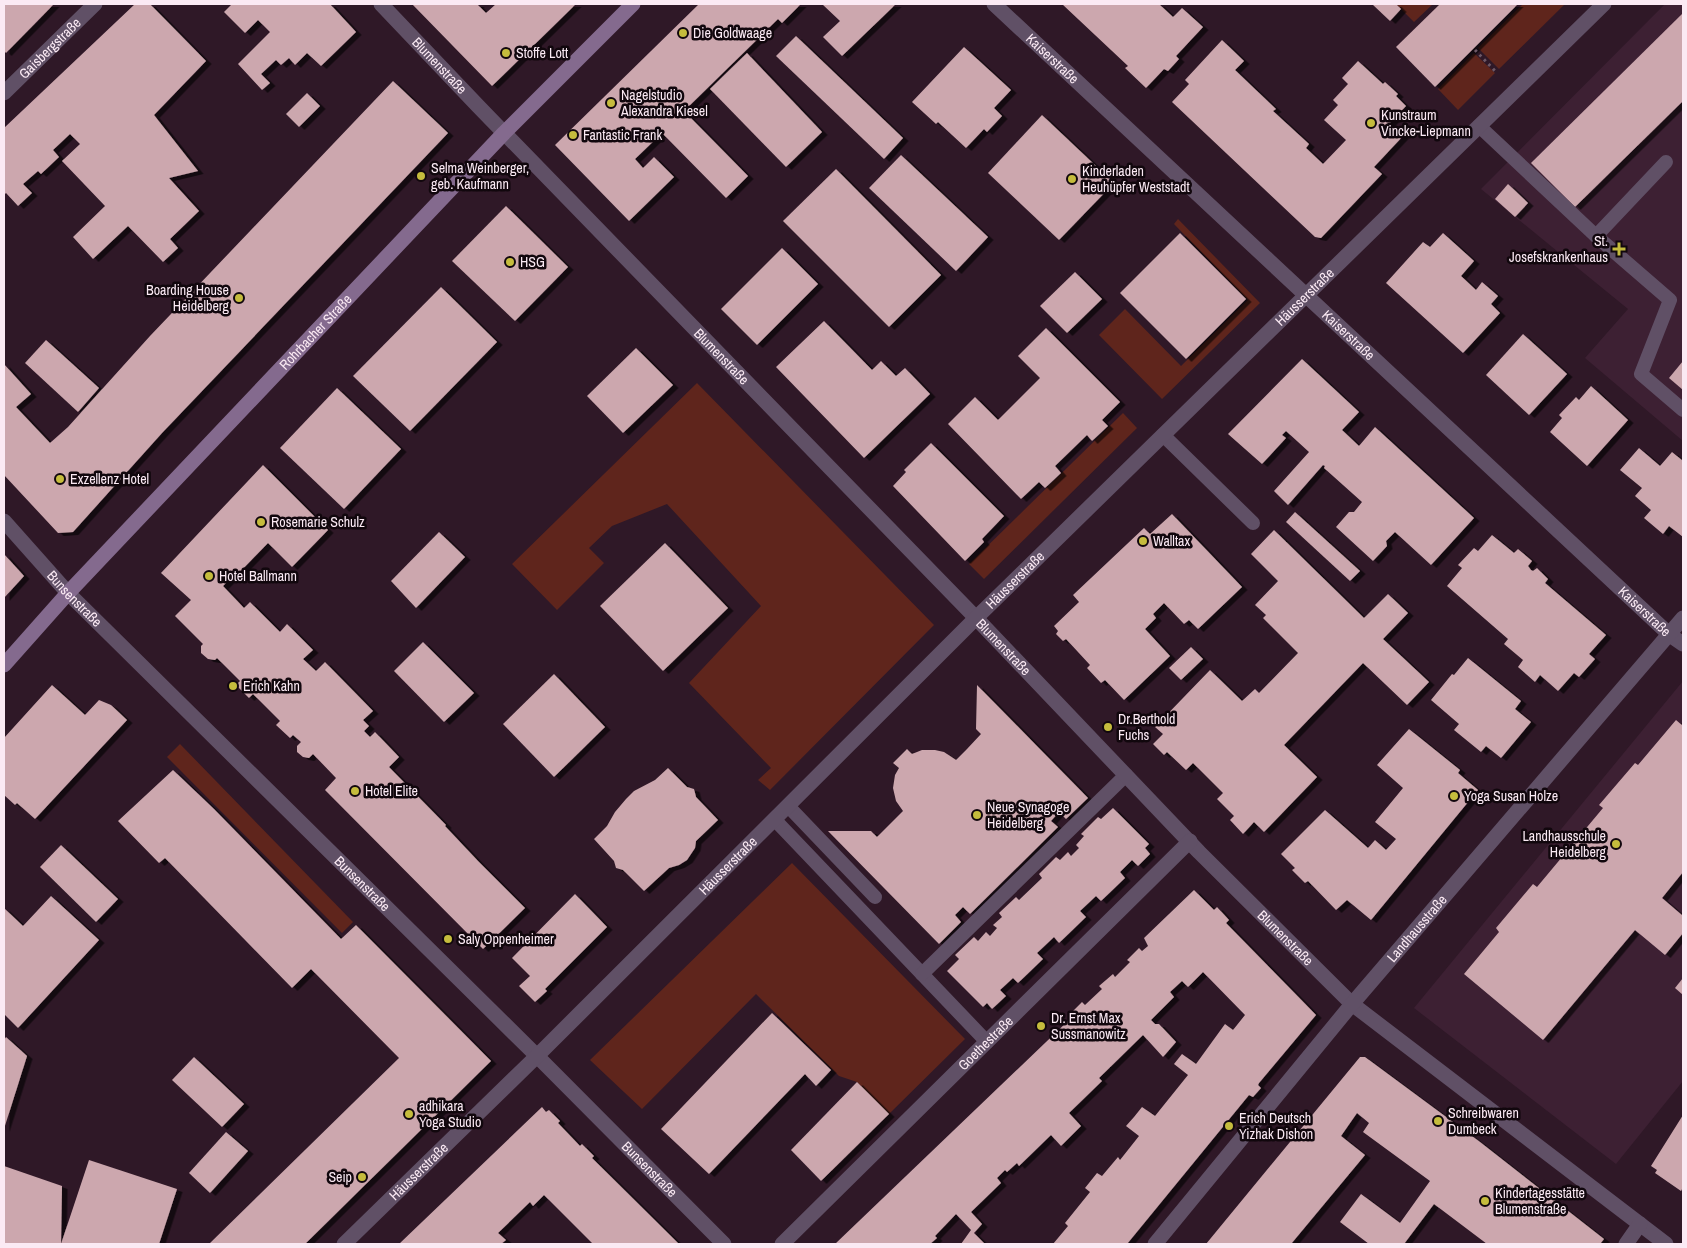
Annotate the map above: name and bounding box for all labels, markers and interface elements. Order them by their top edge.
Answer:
street label: Gaisbergstraße [15,14,85,83]
place label: Die Goldwaage [693,24,772,42]
marker: Die Goldwaage [677,27,689,39]
street label: Kaiserstraße [1022,30,1083,88]
street label: Blumenstraße [408,33,471,98]
place label: Stoffe Lott [516,44,568,62]
marker: Stoffe Lott [500,47,512,59]
place label: Nagelstudio Alexandra Kiesel [620,86,708,120]
marker: Nagelstudio Alexandra Kiesel [605,97,617,109]
place label: Kunstraum Vincke-Liepmann [1381,106,1471,140]
marker: Kunstraum Vincke-Liepmann [1365,117,1377,129]
place label: Fantastic Frank [583,126,662,144]
marker: Fantastic Frank [567,129,579,141]
place label: Selma Weinberger, geb. Kaufmann [431,159,529,193]
place label: Kinderladen Heuhüpfer Weststadt [1082,162,1190,196]
marker: Selma Weinberger, geb. Kaufmann [415,170,427,182]
marker: Kinderladen Heuhüpfer Weststadt [1066,173,1078,185]
place label: St. Josefskrankenhaus [1509,232,1608,266]
marker: St. Josefskrankenhaus [1612,242,1626,256]
place label: HSG [520,253,545,271]
marker: HSG [504,256,516,268]
street label: Häusserstraße [1271,264,1338,330]
place label: Boarding House Heidelberg [146,281,230,315]
street label: Rohrbacher Straße [275,290,356,374]
marker: Boarding House Heidelberg [233,292,245,304]
street label: Kaiserstraße [1318,306,1379,364]
street label: Blumenstraße [690,324,753,388]
place label: Exzellenz Hotel [70,470,149,488]
marker: Exzellenz Hotel [54,473,66,485]
place label: Rosemarie Schulz [271,513,365,531]
marker: Rosemarie Schulz [255,516,267,528]
place label: Walltax [1153,532,1190,550]
marker: Walltax [1137,535,1149,547]
street label: Häusserstraße [982,547,1048,613]
street label: Bunsenstraße [43,567,106,631]
place label: Hotel Ballmann [219,567,297,585]
marker: Hotel Ballmann [203,570,215,582]
street label: Kaiserstraße [1614,582,1675,640]
street label: Blumenstraße [972,615,1035,679]
place label: Erich Kahn [243,677,300,695]
marker: Erich Kahn [227,680,239,692]
place label: Dr.Berthold Fuchs [1118,710,1175,744]
marker: Dr.Berthold Fuchs [1102,721,1114,733]
place label: Hotel Elite [365,782,418,800]
marker: Hotel Elite [349,785,361,797]
place label: Yoga Susan Holze [1464,787,1558,805]
marker: Yoga Susan Holze [1448,790,1460,802]
place label: Neue Synagoge Heidelberg [987,798,1069,832]
marker: Neue Synagoge Heidelberg [971,809,983,821]
place label: Landhausschule Heidelberg [1522,827,1607,861]
street label: Häusserstraße [695,833,761,899]
marker: Landhausschule Heidelberg [1610,838,1622,850]
street label: Bunsenstraße [331,852,394,915]
street label: Landhausstraße [1383,891,1451,966]
street label: Blumenstraße [1254,906,1317,969]
place label: Saly Oppenheimer [458,930,554,948]
marker: Saly Oppenheimer [442,933,454,945]
place label: Dr. Ernst Max Sussmanowitz [1051,1009,1126,1043]
street label: Goethestraße [954,1012,1017,1074]
marker: Dr. Ernst Max Sussmanowitz [1035,1020,1047,1032]
place label: adhikara Yoga Studio [419,1097,481,1131]
place label: Schreibwaren Dumbeck [1448,1104,1519,1138]
marker: adhikara Yoga Studio [403,1108,415,1120]
place label: Erich Deutsch Yizhak Dishon [1239,1109,1313,1143]
marker: Schreibwaren Dumbeck [1432,1115,1444,1127]
marker: Erich Deutsch Yizhak Dishon [1223,1120,1235,1132]
street label: Bunsenstraße [618,1137,681,1201]
street label: Häusserstraße [385,1139,452,1204]
place label: Seip [328,1168,352,1186]
marker: Seip [356,1171,368,1183]
place label: Kindertagesstätte Blumenstraße [1495,1184,1585,1218]
marker: Kindertagesstätte Blumenstraße [1479,1195,1491,1207]

